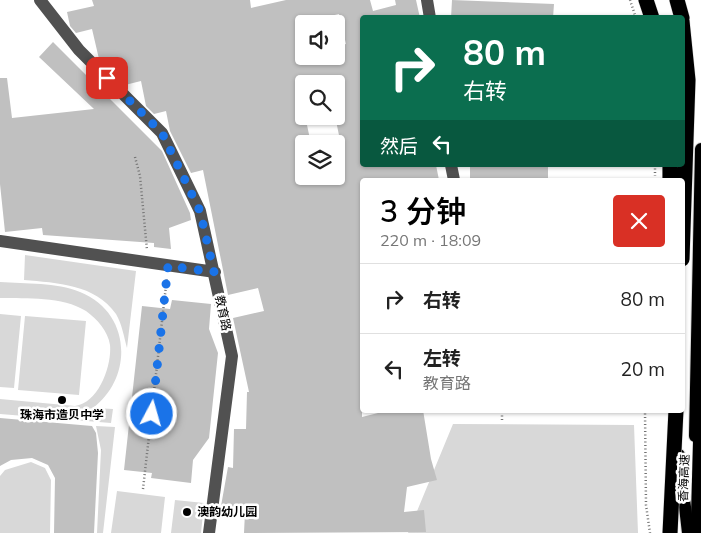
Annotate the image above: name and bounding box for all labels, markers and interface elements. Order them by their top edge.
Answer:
map controls [295,15,345,185]
button: sound [295,15,345,65]
text: 80 m [463,30,546,74]
icon: right [380,35,445,100]
pin [86,57,128,99]
icon: arrive [93,64,121,92]
button: search [295,75,345,125]
text: 右转 [463,77,507,105]
icon: left [428,130,456,158]
text: 然后 [380,134,418,158]
button: layers [295,135,345,185]
text: 3 分钟 [380,192,466,230]
button: close [613,195,665,247]
text: 220 m · 18:09 [380,230,481,250]
icon: right [380,285,408,313]
text: 80 m [621,287,665,311]
text: 右转 [423,288,461,312]
street label: 教育路 [212,294,235,332]
text: 左转 [423,346,461,370]
icon: left [380,355,408,383]
text: 20 m [621,357,665,381]
text: 教育路 [423,373,471,393]
position arrow [125,387,177,439]
marker: 珠海市造贝中学 [56,394,68,406]
place label: 珠海市造贝中学 [20,407,104,422]
street label: 香海高速 [675,454,692,502]
place label: 澳韵幼儿园 [197,504,257,519]
marker: 澳韵幼儿园 [181,506,193,518]

